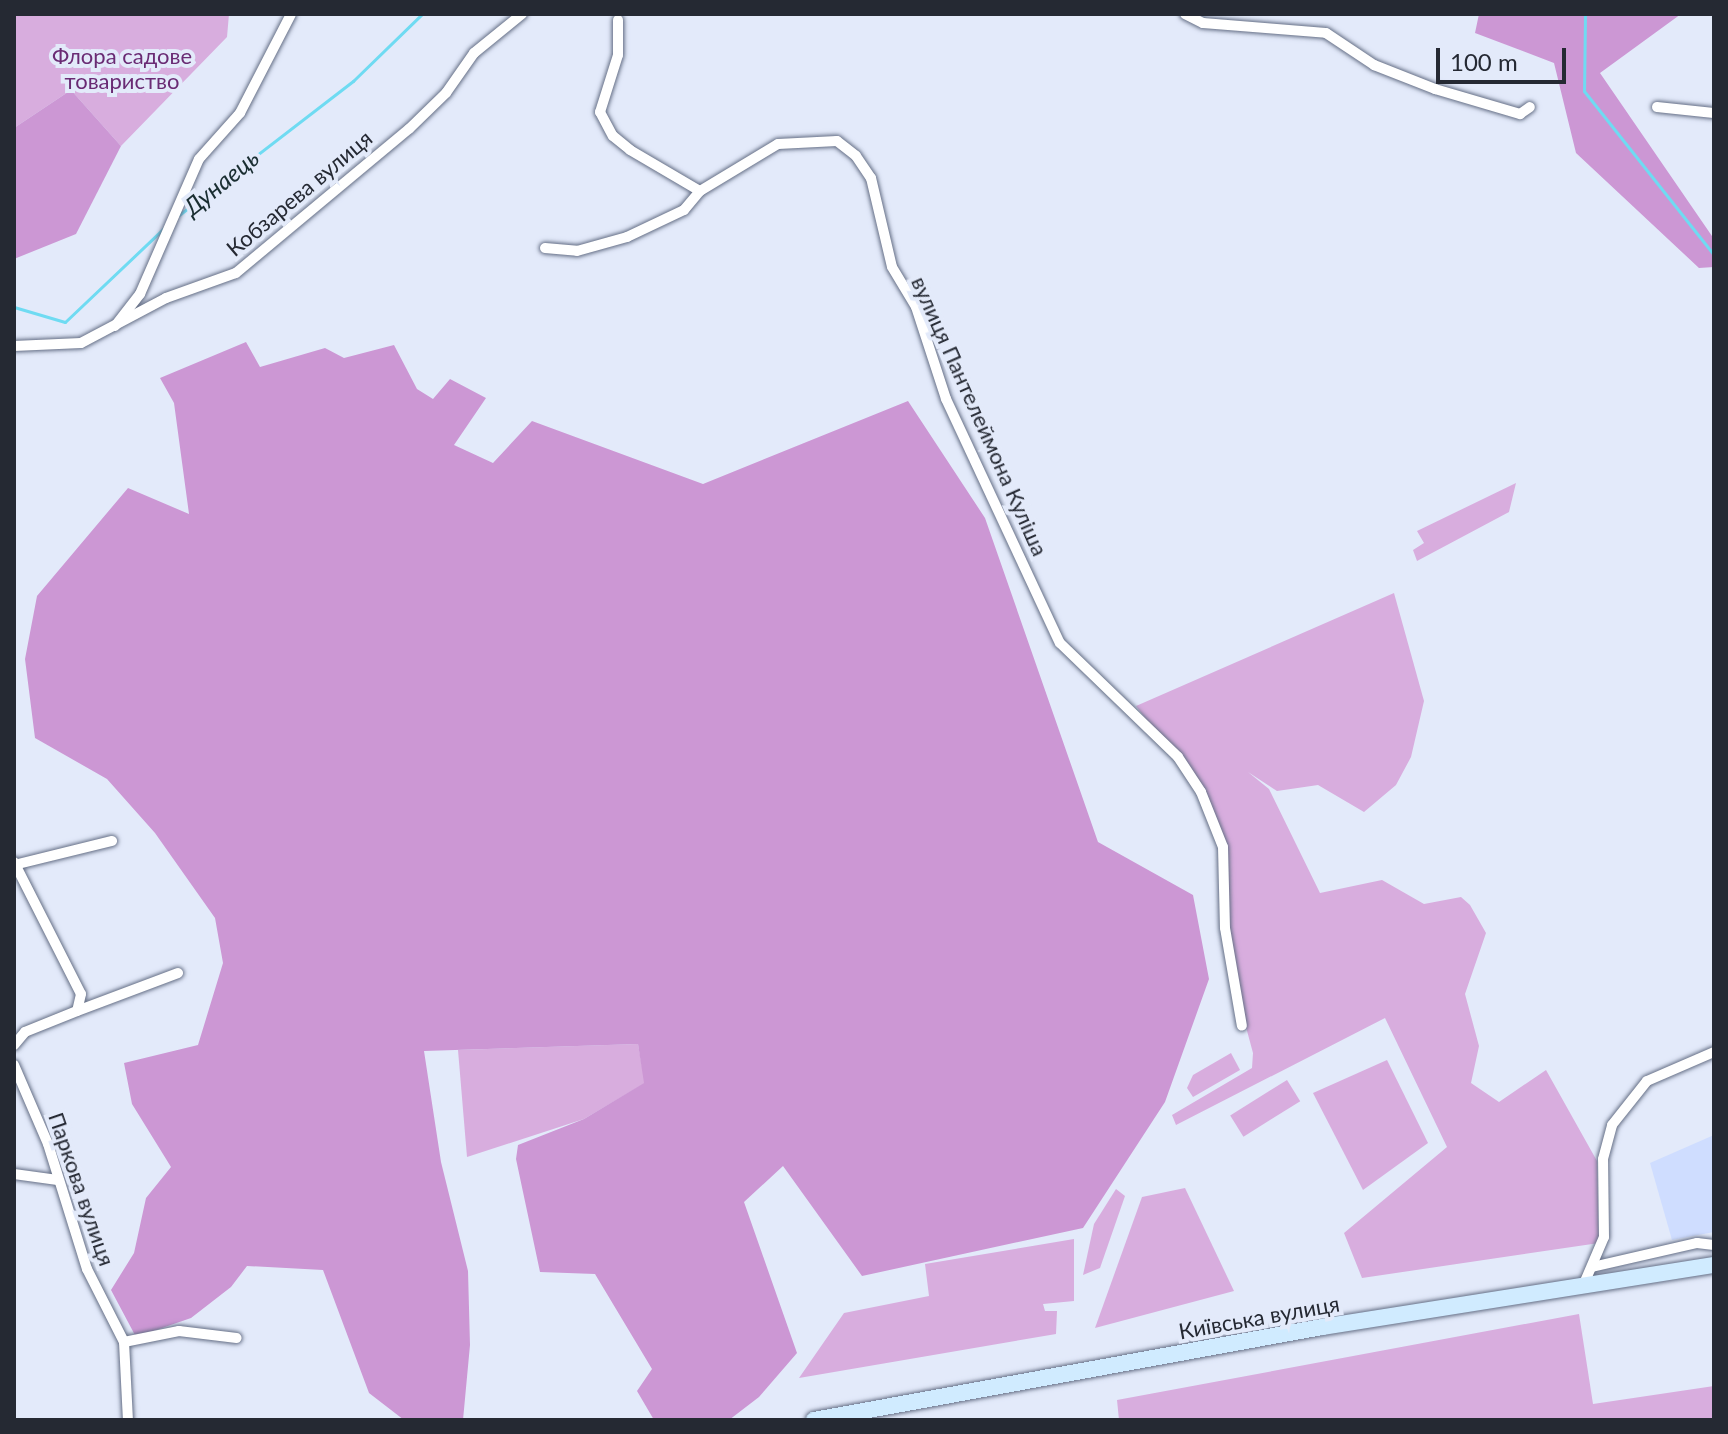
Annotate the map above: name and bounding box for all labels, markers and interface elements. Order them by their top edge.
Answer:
scale bar [1440,32,1570,82]
park label: Флора садове товариство [52,42,192,94]
text: 100 m [1450,47,1518,76]
street label: Кобзарева вулиця [221,124,377,262]
water label: Дунаець [177,143,265,221]
street label: вулиця Пантелеймона Куліша [906,272,1054,560]
street label: Паркова вулиця [43,1109,121,1269]
street label: Київська вулиця [1176,1290,1342,1344]

